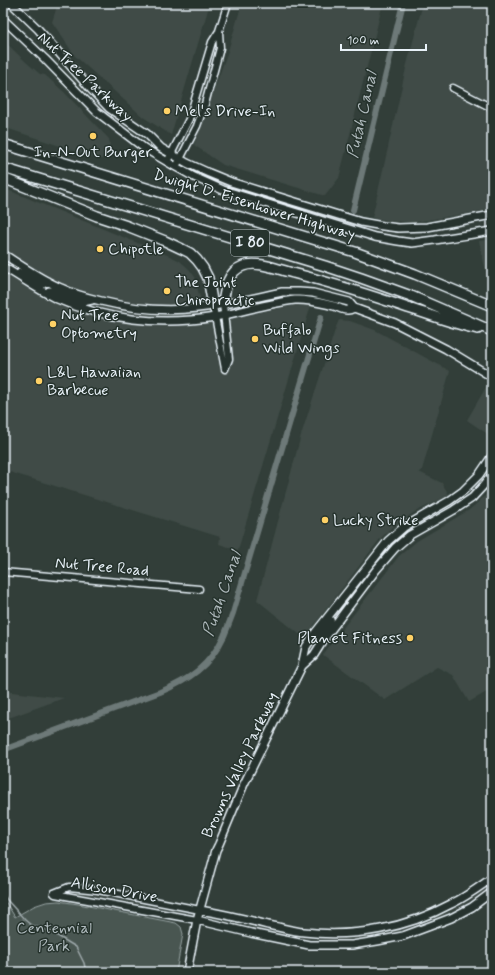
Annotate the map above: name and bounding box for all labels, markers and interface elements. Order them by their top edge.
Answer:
scale bar [341,26,426,52]
street label: Nut Tree Parkway [33,27,137,127]
text: 100 m [347,33,379,49]
water label: Putah Canal [341,67,383,160]
place label: Mel's Drive-In [175,101,275,122]
marker: Mel's Drive-In [162,106,172,116]
marker: In-N-Out Burger [88,131,98,141]
place label: In-N-Out Burger [34,142,153,163]
street label: Dwight D. Eisenhower Highway [150,164,358,247]
road number: I 80 [231,230,269,256]
place label: Chipotle [108,239,164,260]
marker: Chipotle [95,244,105,254]
place label: The Joint Chiropractic [175,272,255,311]
marker: The Joint Chiropractic [162,286,172,296]
place label: Nut Tree Optometry [61,305,137,344]
marker: Nut Tree Optometry [48,319,58,329]
place label: Buffalo Wild Wings [263,320,340,360]
marker: Buffalo Wild Wings [250,334,260,344]
place label: L&L Hawaiian Barbecue [47,362,141,401]
marker: L&L Hawaiian Barbecue [34,376,44,386]
place label: Lucky Strike [333,510,419,531]
marker: Lucky Strike [320,515,330,525]
water label: Putah Canal [197,546,248,639]
street label: Nut Tree Road [54,552,150,582]
place label: Planet Fitness [297,628,402,649]
marker: Planet Fitness [405,633,415,643]
street label: Browns Valley Parkway [197,689,283,841]
street label: Allison Drive [69,872,159,908]
park label: Centennial Park [16,918,92,957]

